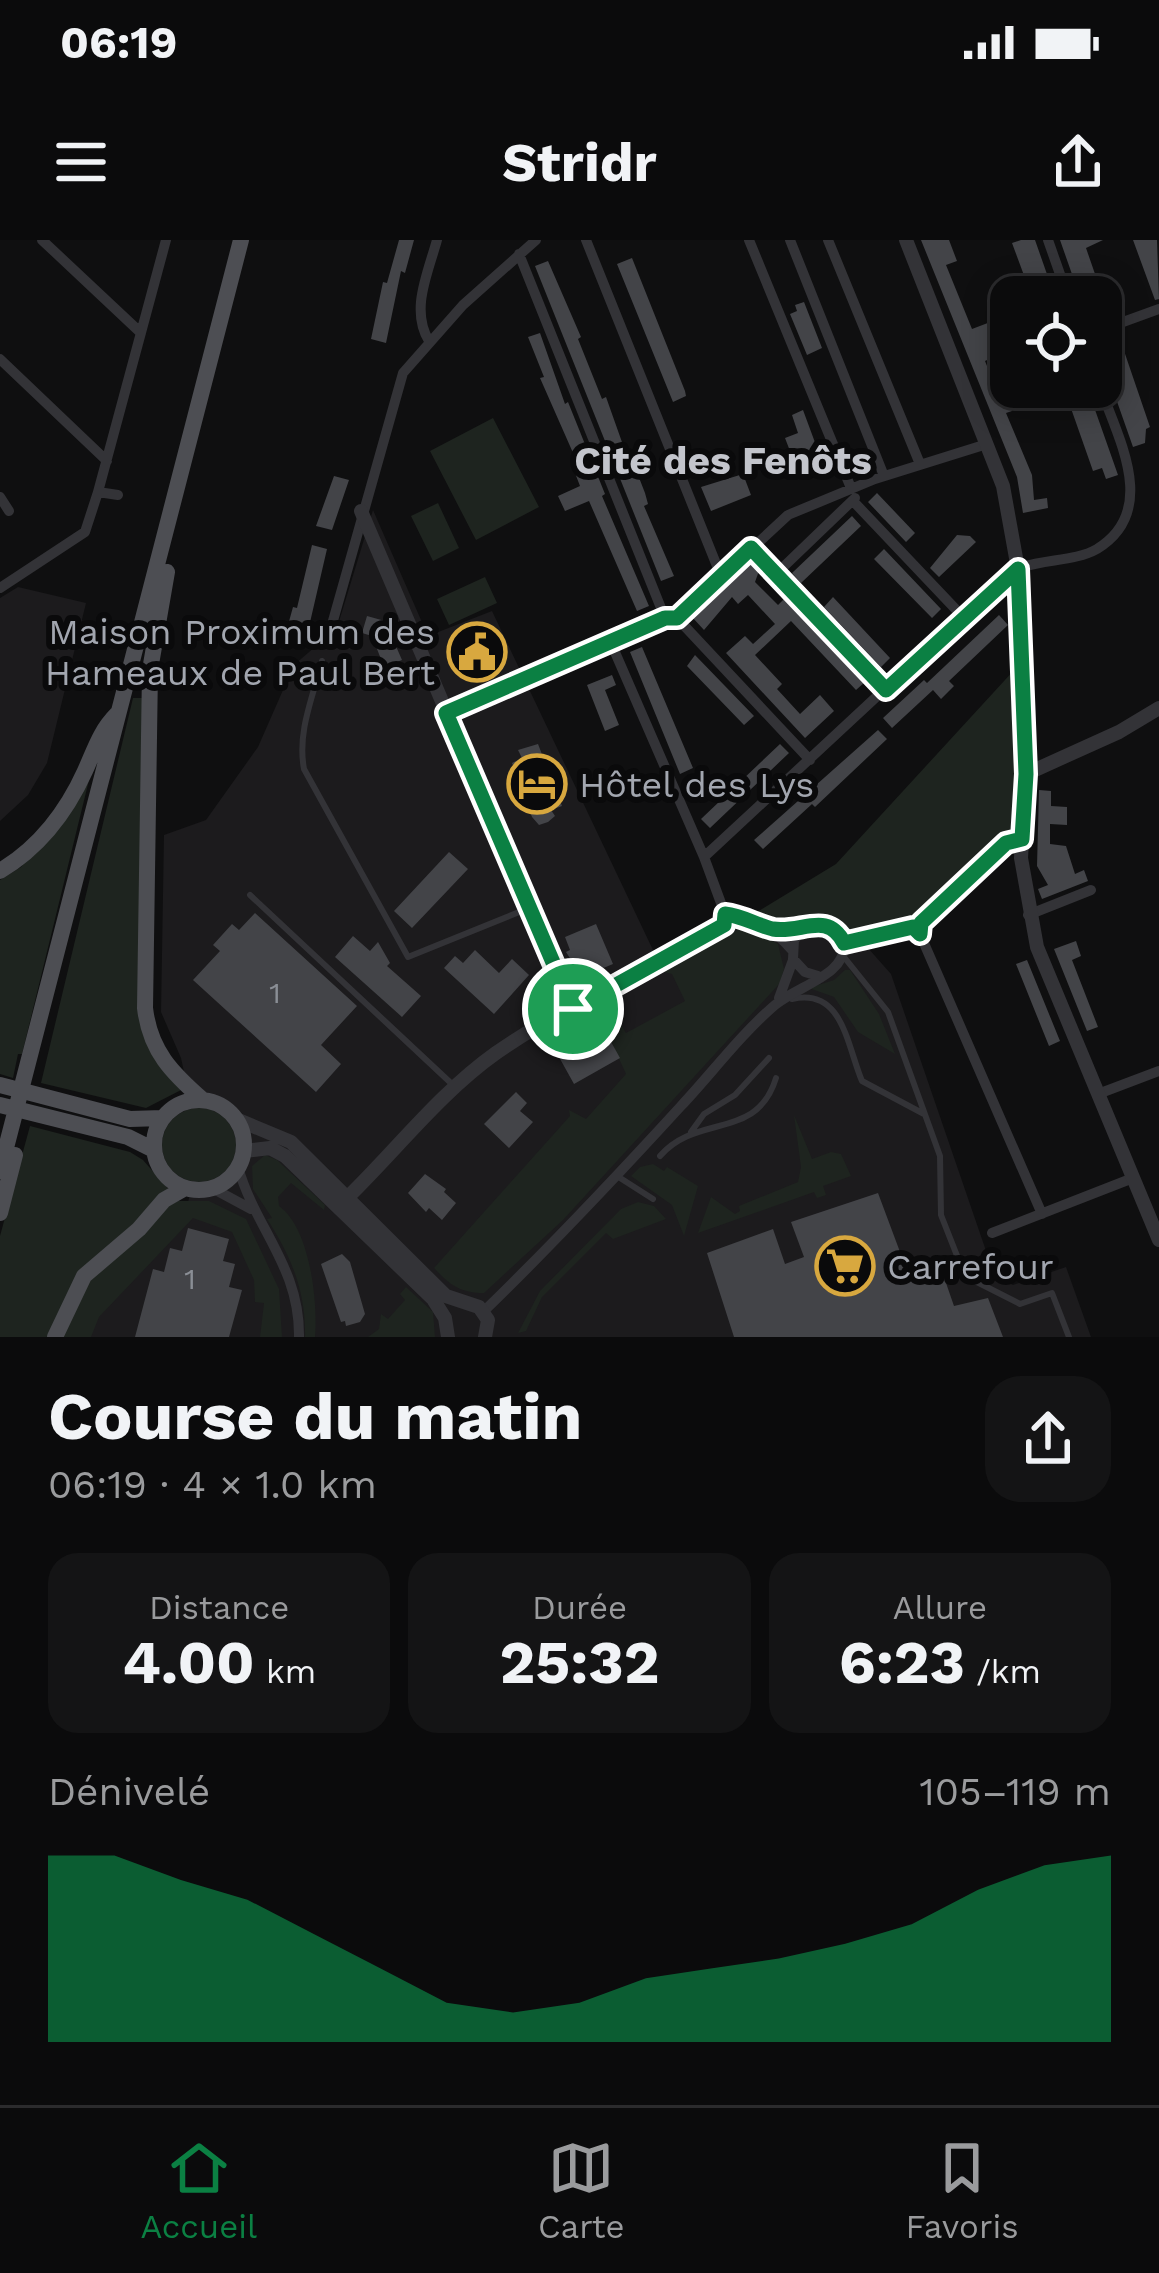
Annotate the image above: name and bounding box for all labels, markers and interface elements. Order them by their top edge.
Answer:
text: 06:19 [60,16,177,69]
icon: menu [48,129,114,195]
icon: share [1045,129,1111,195]
text: Stridr [502,131,657,194]
map controls [990,276,1122,408]
button: locate [990,276,1122,408]
district label: Cité des Fenôts [574,438,872,483]
place label: Maison Proximum des Hameaux de Paul Bert [45,611,435,694]
public building icon: Maison Proximum des Hameaux de Paul Bert [446,621,508,683]
hotel icon: Hôtel des Lys [506,753,568,815]
place label: Hôtel des Lys [579,764,814,806]
pin [522,958,624,1060]
house number: 1 [269,975,281,1010]
icon: arrive [540,976,606,1042]
supermarket icon: Carrefour [814,1235,876,1297]
place label: Carrefour [887,1246,1054,1288]
house number: 1 [184,1261,196,1296]
button: share [985,1376,1111,1502]
text: Course du matin [48,1378,582,1455]
text: 06:19 · 4 × 1.0 km [48,1462,377,1507]
text: Distance [149,1588,289,1627]
text: Durée [532,1588,627,1627]
text: Allure [893,1588,987,1627]
text: 4.00 [122,1627,255,1698]
text: 25:32 [499,1627,660,1698]
text: 6:23 [839,1627,965,1698]
text: km [255,1652,316,1691]
text: /km [965,1652,1041,1691]
text: Dénivelé [48,1769,210,1814]
text: 105–119 m [920,1769,1111,1814]
tab: Accueil [140,2135,257,2246]
tab: Carte [538,2135,625,2246]
tab: Favoris [905,2135,1019,2246]

